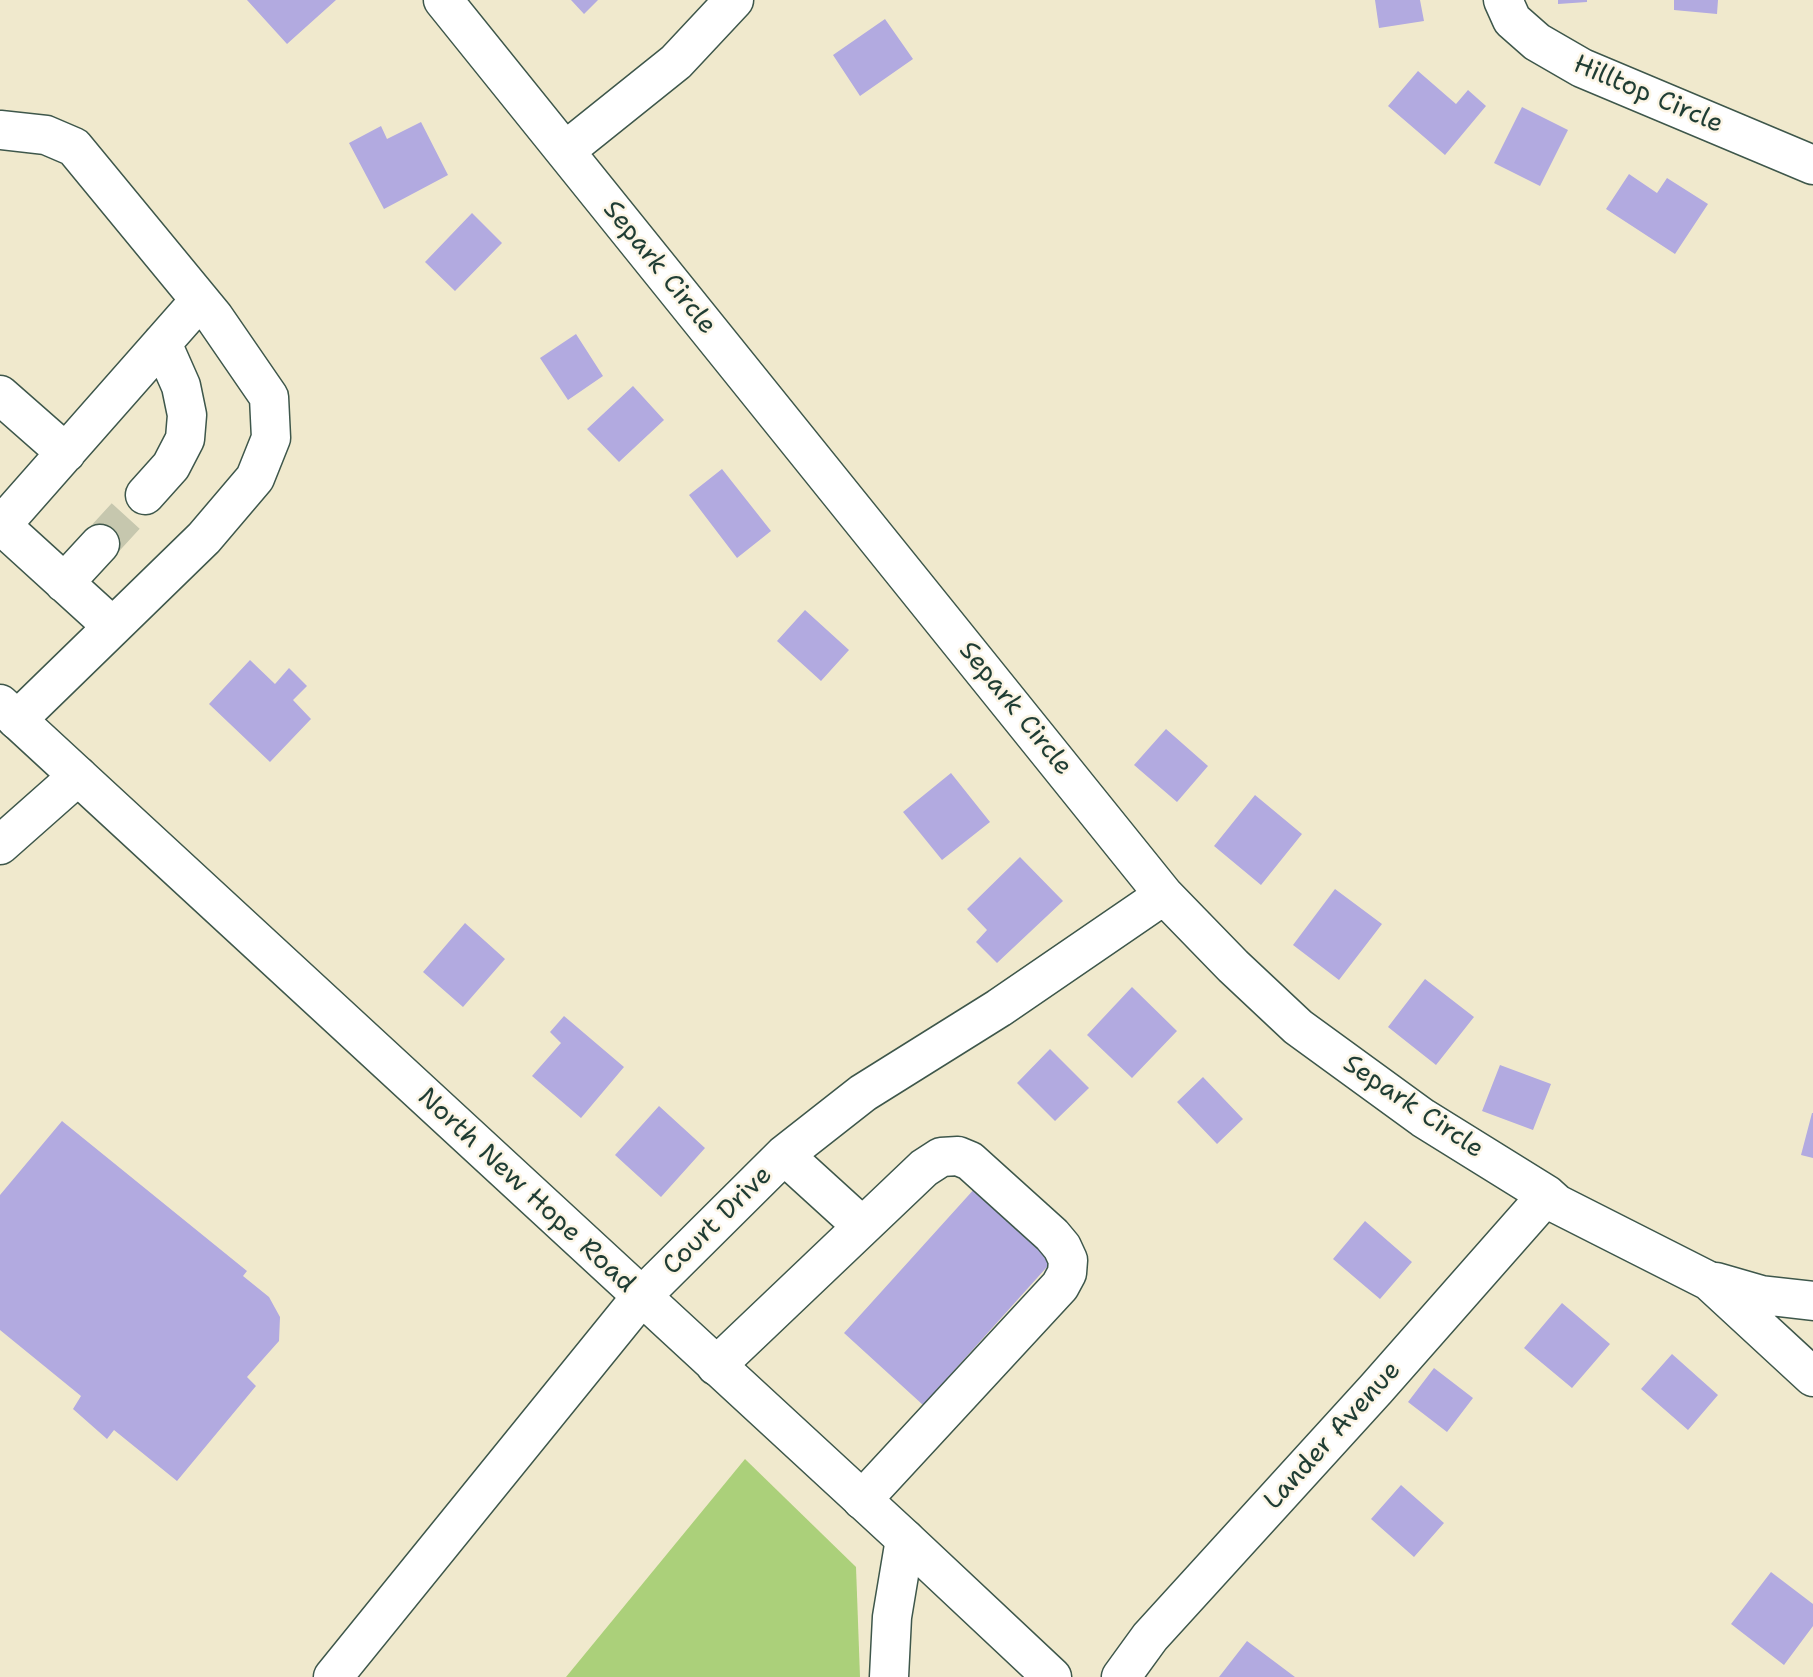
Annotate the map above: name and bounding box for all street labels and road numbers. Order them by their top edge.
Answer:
street label: Hilltop Circle [1569,49,1727,141]
street label: Separk Circle [596,195,722,341]
street label: Separk Circle [952,636,1078,782]
street label: Separk Circle [1337,1049,1489,1165]
street label: North New Hope Road [411,1082,641,1300]
street label: Court Drive [657,1160,779,1282]
street label: Lander Avenue [1258,1355,1408,1517]

